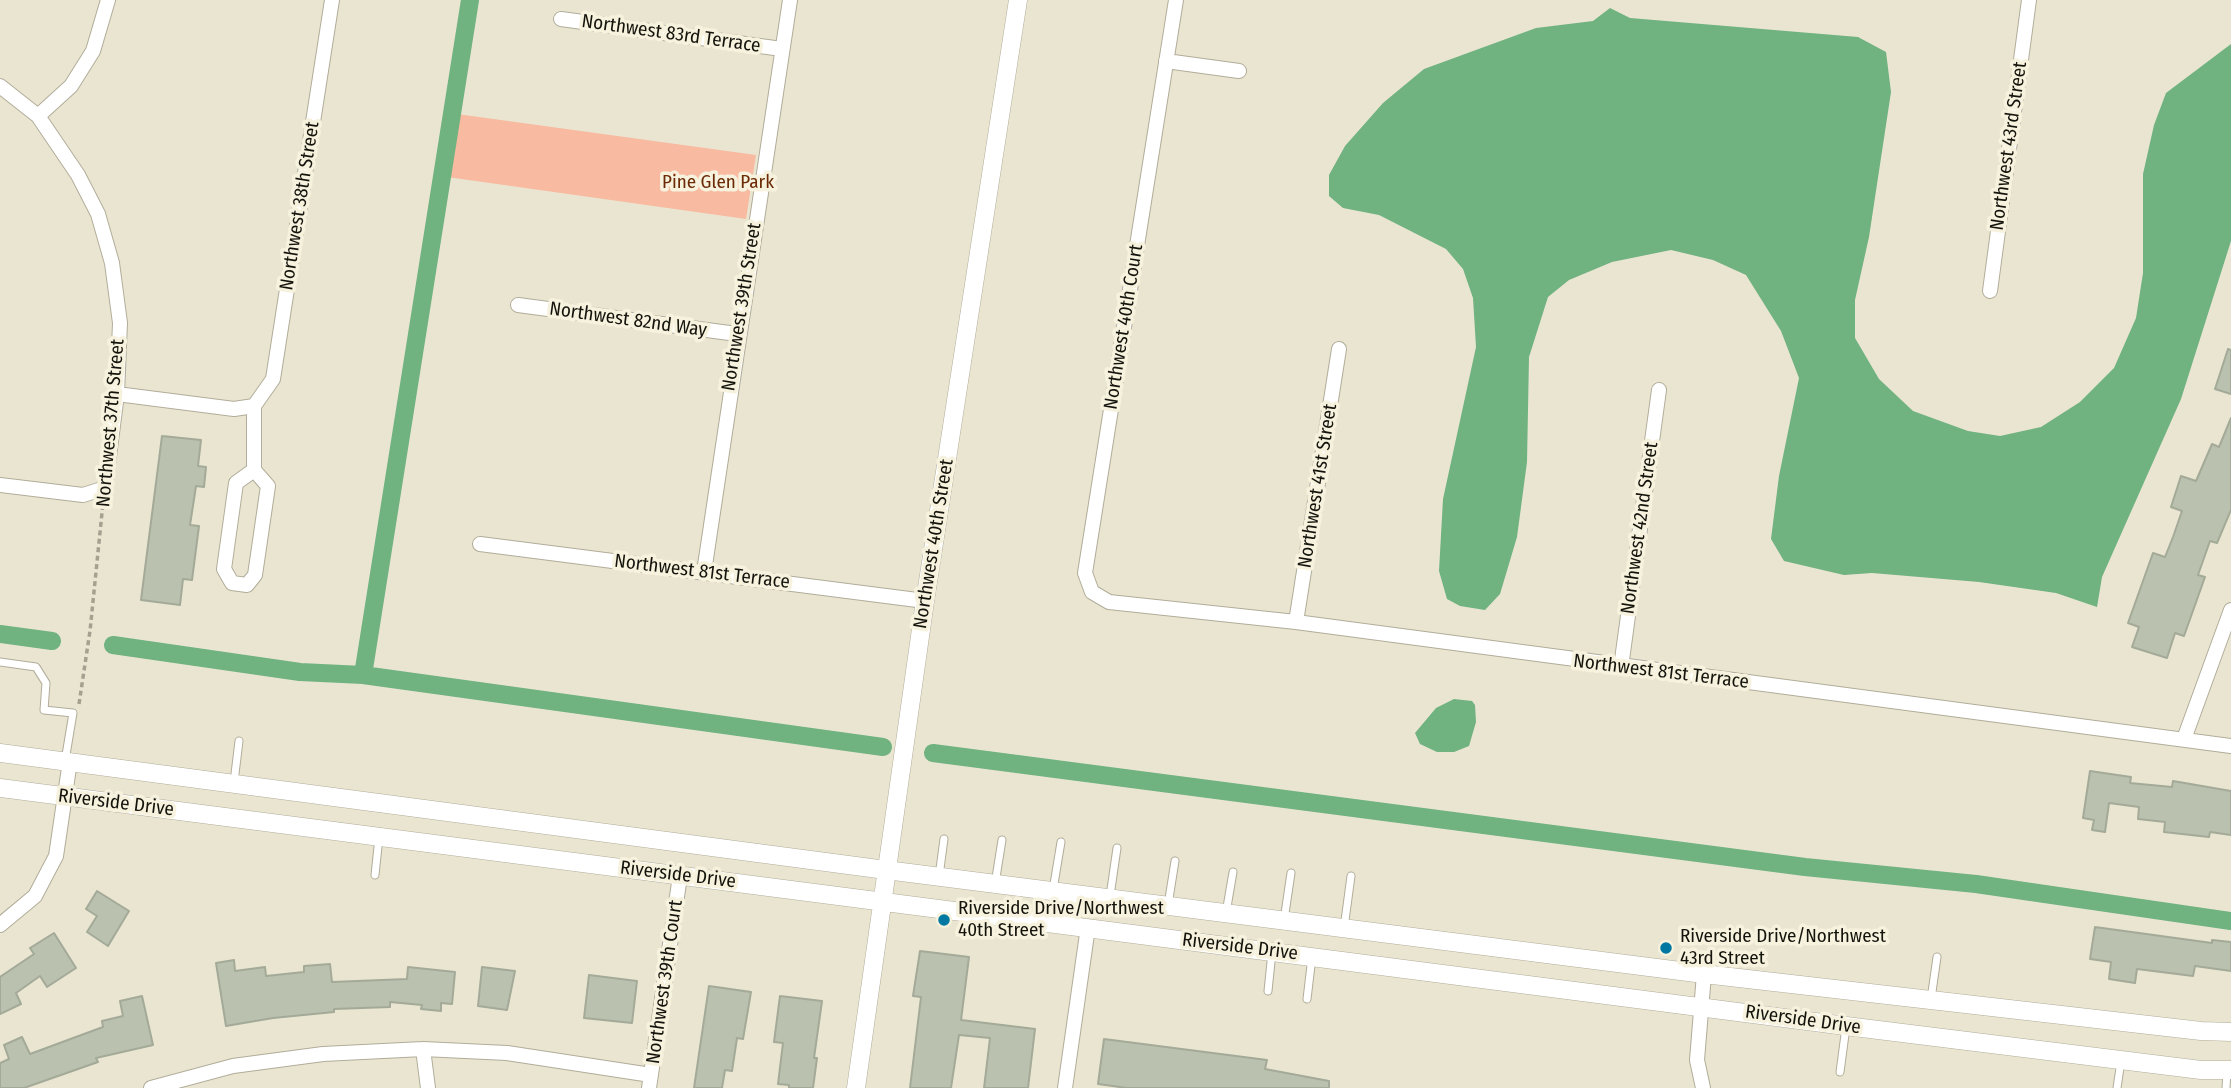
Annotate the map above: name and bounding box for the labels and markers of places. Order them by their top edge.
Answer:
place label: Riverside Drive/Northwest 40th Street [958,898,1164,942]
marker: Riverside Drive/Northwest 40th Street [936,912,952,928]
place label: Riverside Drive/Northwest 43rd Street [1680,926,1886,970]
marker: Riverside Drive/Northwest 43rd Street [1658,940,1674,956]

